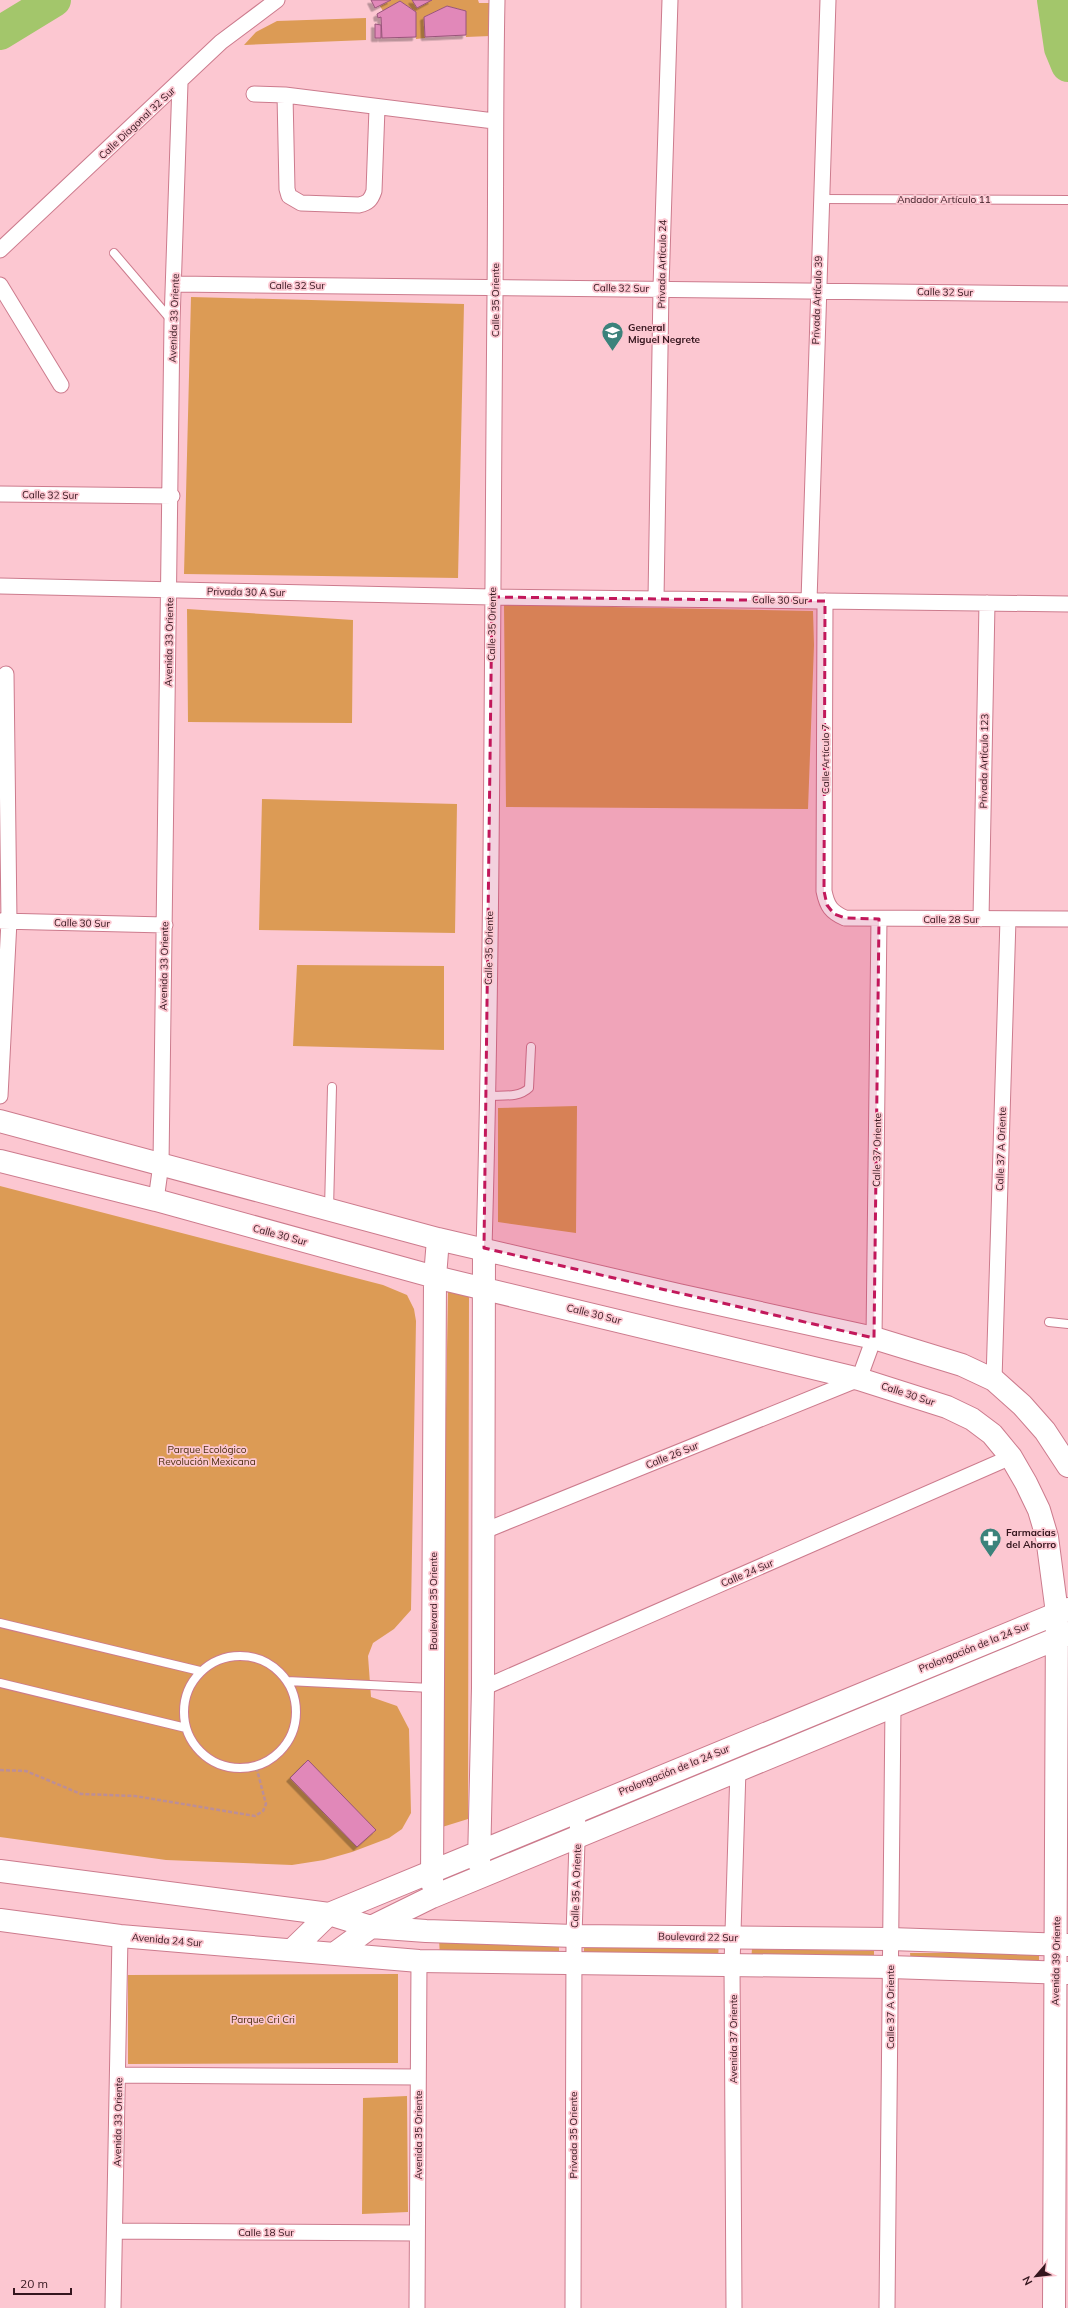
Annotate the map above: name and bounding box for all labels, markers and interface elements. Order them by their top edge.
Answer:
street label: Calle Diagonal 32 Sur [96,84,178,162]
street label: Andador Artículo 11 [897,193,991,206]
street label: Privada Artículo 24 [655,219,669,309]
street label: Privada Artículo 39 [809,255,825,345]
street label: Calle 35 Oriente [489,263,502,337]
street label: Avenida 33 Oriente [166,273,182,363]
street label: Calle 32 Sur [269,279,325,292]
street label: Calle 32 Sur [593,281,649,295]
street label: Calle 32 Sur [917,285,973,299]
school or university icon: General Miguel Negrete [600,320,626,353]
place label: General Miguel Negrete [628,321,701,346]
street label: Calle 32 Sur [22,488,78,502]
street label: Privada 30 A Sur [207,585,286,599]
street label: Calle 35 Oriente [485,587,499,661]
street label: Calle 30 Sur [752,593,808,607]
street label: Avenida 33 Oriente [162,597,176,687]
street label: Privada Artículo 123 [977,713,991,809]
street label: Calle Artículo 7 [819,724,832,794]
street label: Calle 35 Oriente [482,911,496,985]
street label: Calle 28 Sur [923,913,979,926]
street label: Calle 30 Sur [54,916,110,930]
street label: Avenida 33 Oriente [157,921,171,1011]
street label: Calle 37 A Oriente [993,1107,1009,1191]
street label: Calle 37 Oriente [870,1113,884,1187]
street label: Calle 30 Sur [251,1222,309,1249]
street label: Calle 30 Sur [565,1301,623,1327]
street label: Calle 30 Sur [879,1379,937,1409]
street label: Calle 26 Sur [644,1438,701,1471]
park label: Parque Ecológico Revolución Mexicana [158,1443,256,1468]
pharmacy icon: Farmacias del Ahorro [978,1525,1004,1558]
place label: Farmacias del Ahorro [1006,1526,1056,1551]
street label: Boulevard 35 Oriente [427,1552,440,1650]
street label: Calle 24 Sur [719,1556,776,1590]
street label: Prolongación de la 24 Sur [917,1619,1032,1675]
street label: Prolongación de la 24 Sur [617,1742,732,1798]
street label: Calle 35 A Oriente [568,1844,584,1928]
street label: Avenida 39 Oriente [1049,1916,1063,2006]
street label: Avenida 24 Sur [131,1930,203,1950]
street label: Boulevard 22 Sur [658,1930,738,1944]
street label: Calle 37 A Oriente [884,1965,897,2049]
street label: Avenida 37 Oriente [727,1994,740,2084]
park label: Parque Cri Cri [231,2013,295,2026]
street label: Avenida 33 Oriente [111,2077,125,2167]
street label: Avenida 35 Oriente [412,2090,425,2180]
street label: Privada 35 Oriente [567,2092,580,2178]
street label: Calle 18 Sur [238,2226,294,2239]
north arrow [1016,2256,1056,2296]
scale bar [14,2270,71,2296]
text: N [1019,2274,1035,2288]
text: 20 m [20,2276,48,2291]

